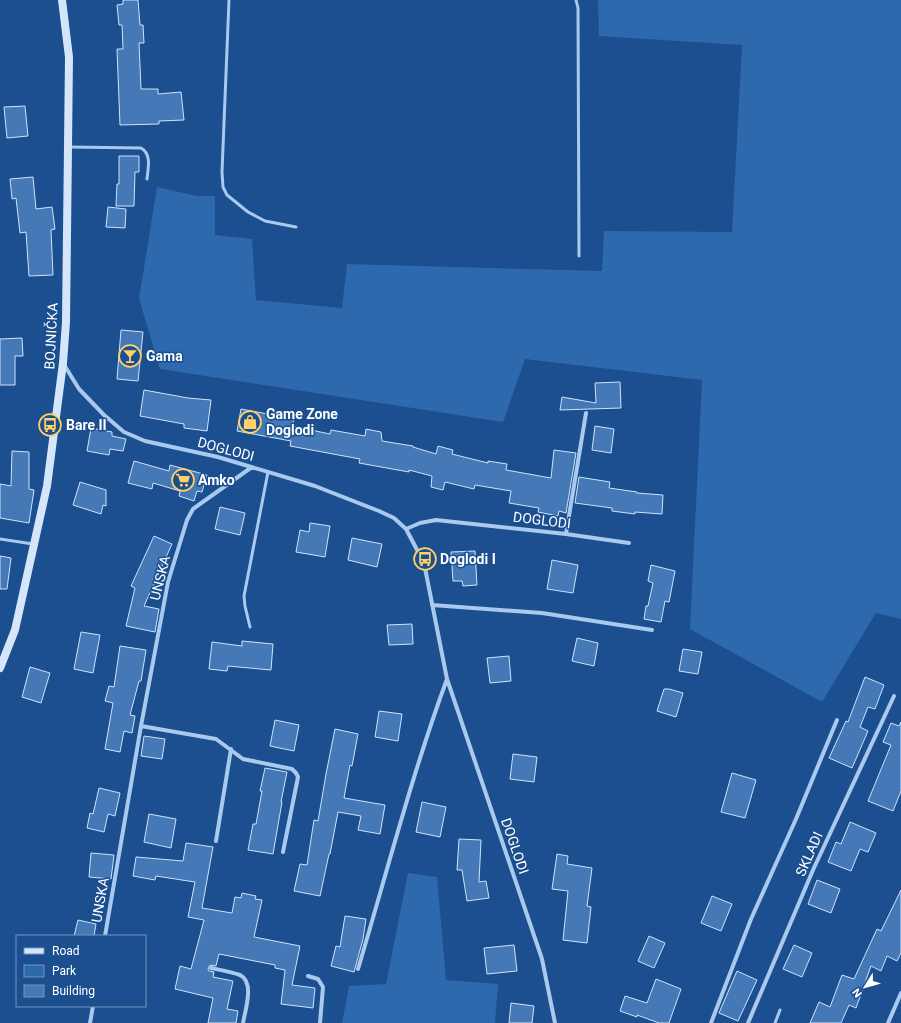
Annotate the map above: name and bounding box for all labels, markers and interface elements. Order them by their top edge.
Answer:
street label: BOJNIČKA [40,302,61,370]
bar icon: Gama [117,343,143,369]
place label: Gama [146,348,183,364]
place label: Game Zone Doglodi [266,406,338,438]
shop icon: Game Zone Doglodi [237,409,263,435]
bus stop icon: Bare II [37,412,63,438]
place label: Bare II [66,417,107,433]
street label: DOGLODI [196,434,256,464]
supermarket icon: Amko [170,467,196,493]
place label: Amko [198,472,235,488]
street label: DOGLODI [512,509,572,531]
bus stop icon: Doglodi I [412,546,438,572]
place label: Doglodi I [440,551,496,567]
street label: UNSKA [147,554,173,602]
street label: DOGLODI [498,816,532,876]
street label: SKLADI [792,829,826,879]
street label: UNSKA [88,876,112,924]
legend [16,935,146,1007]
text: Road [52,944,80,958]
text: Park [52,964,77,978]
north arrow [845,967,885,1007]
text: Building [52,984,95,998]
text: N [850,986,865,1000]

